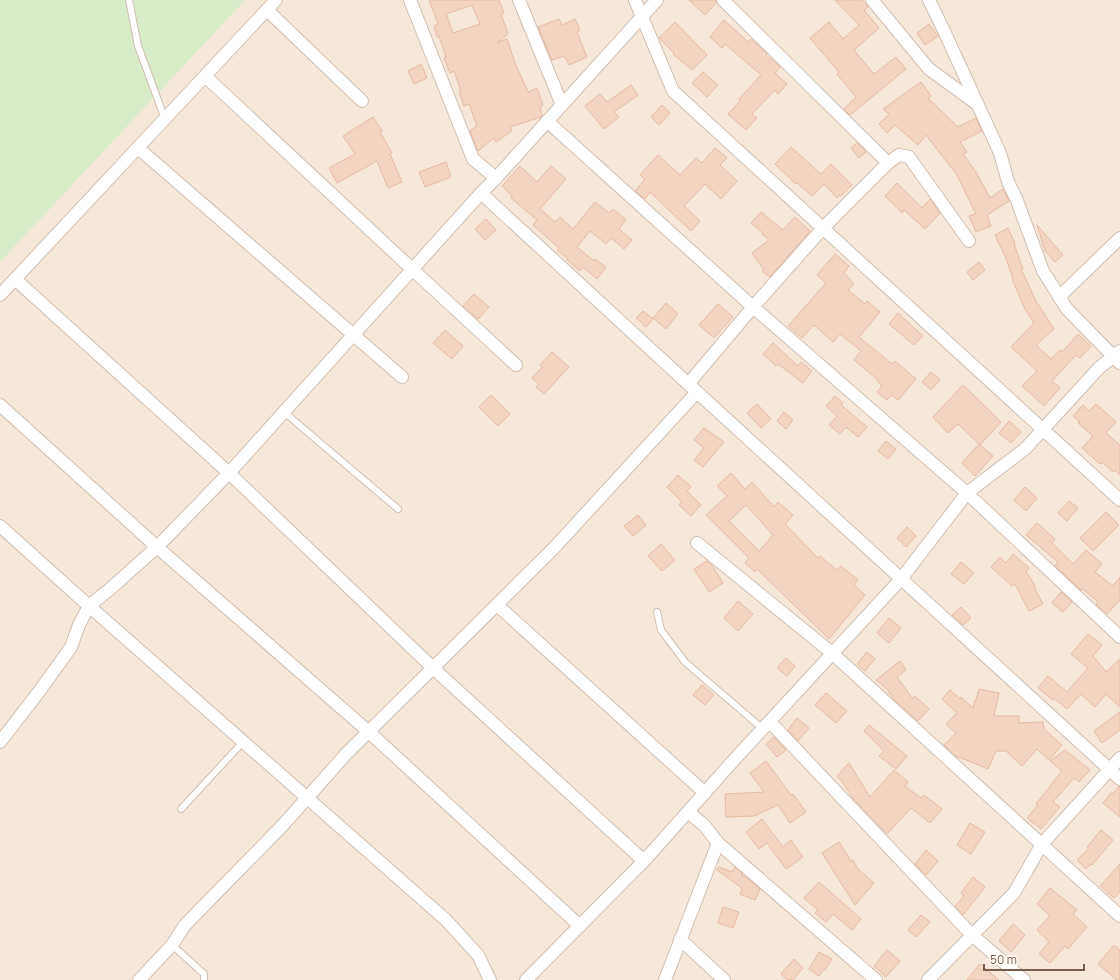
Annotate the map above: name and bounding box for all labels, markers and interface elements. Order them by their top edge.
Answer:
scale bar [984,946,1084,972]
text: 50 m [990,951,1017,968]

